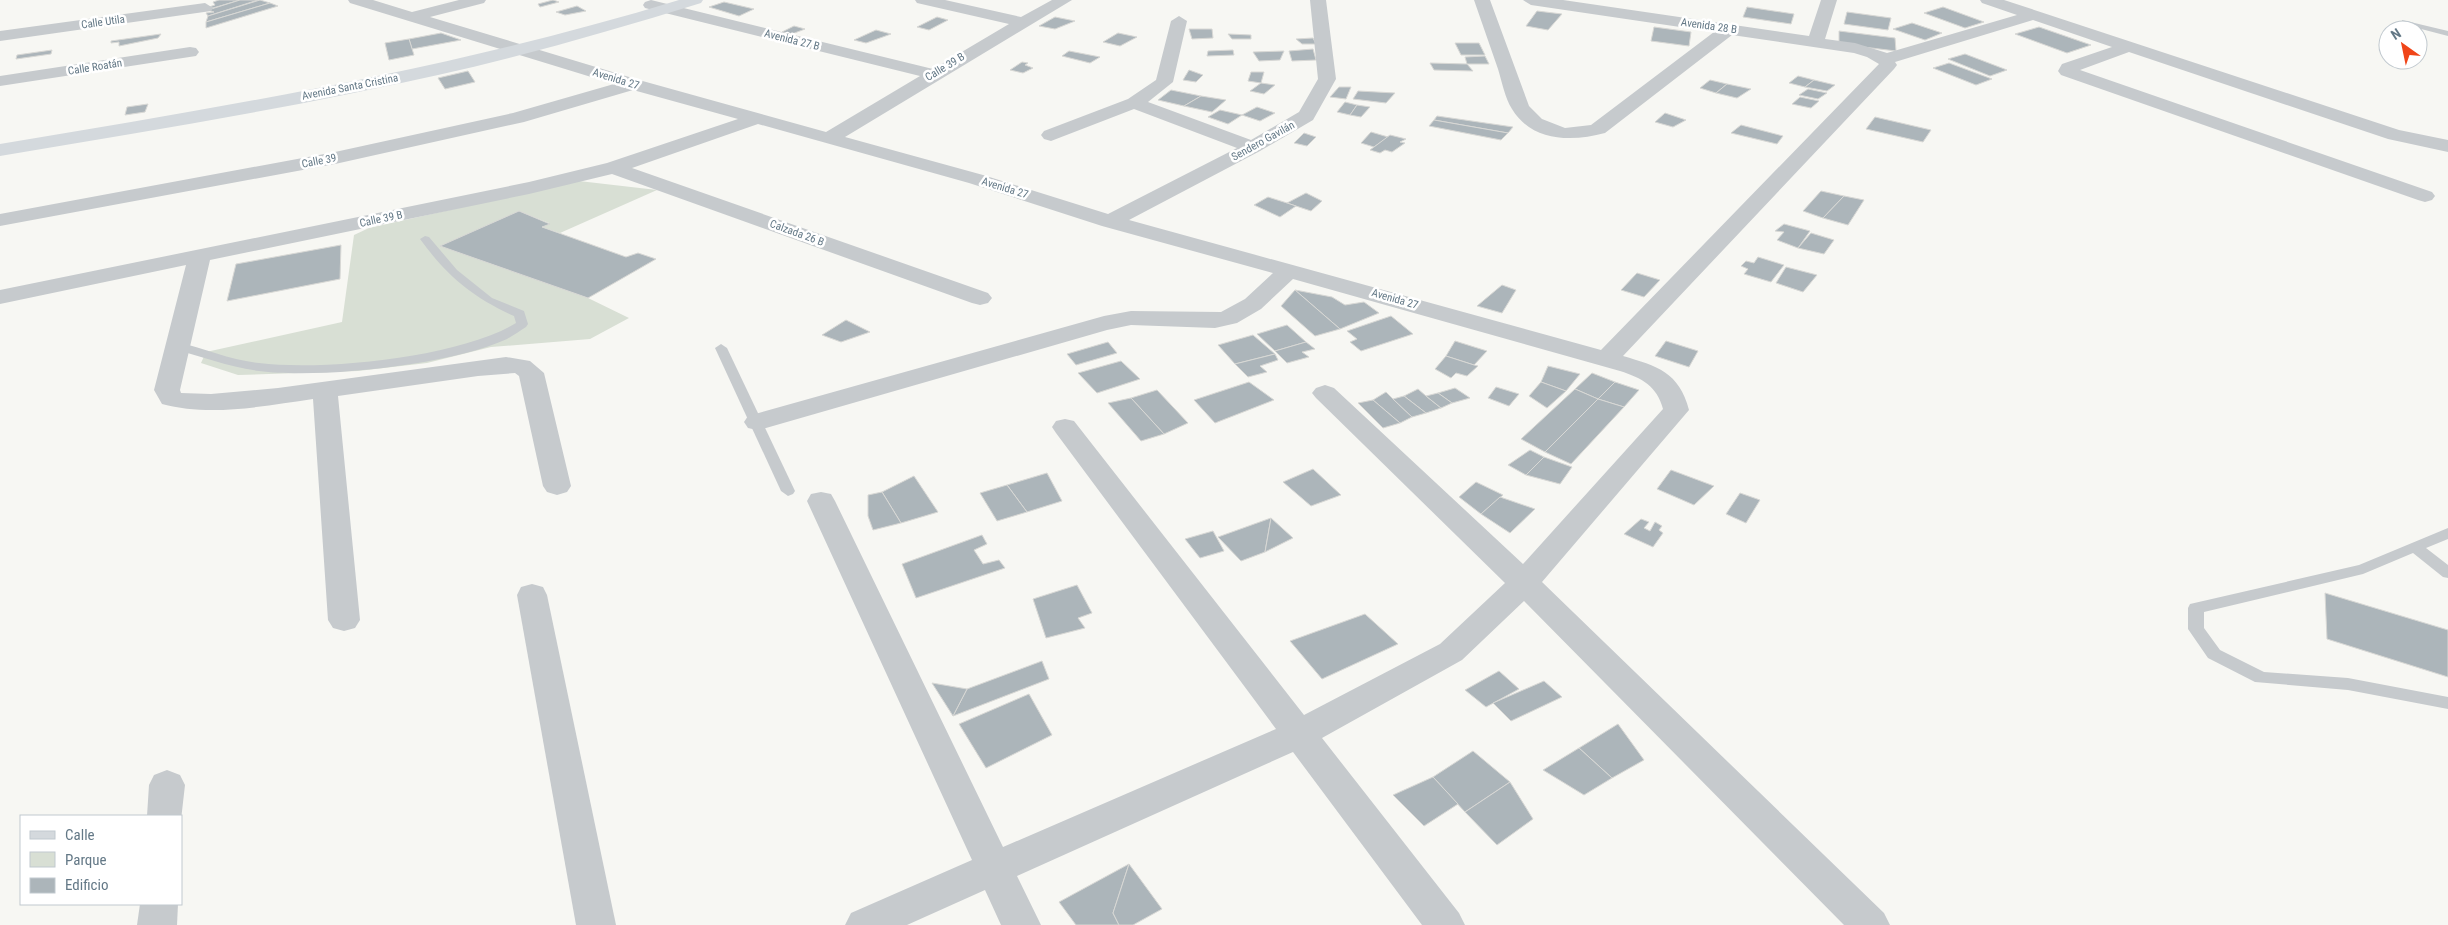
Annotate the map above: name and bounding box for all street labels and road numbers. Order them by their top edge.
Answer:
street label: Calle Utila [80,13,126,31]
street label: Avenida 28 B [1680,16,1738,36]
street label: Avenida 27 B [763,27,821,53]
street label: Calle 39 B [923,50,967,84]
street label: Calle Roatán [67,56,123,78]
street label: Avenida 27 [591,66,641,92]
street label: Avenida Santa Cristina [301,71,399,103]
street label: Sendero Gavilán [1229,118,1297,164]
street label: Calle 39 [301,151,337,171]
street label: Avenida 27 [980,175,1030,201]
street label: Calle 39 B [358,208,404,230]
street label: Calzada 26 B [768,217,826,249]
street label: Avenida 27 [1370,286,1420,312]

